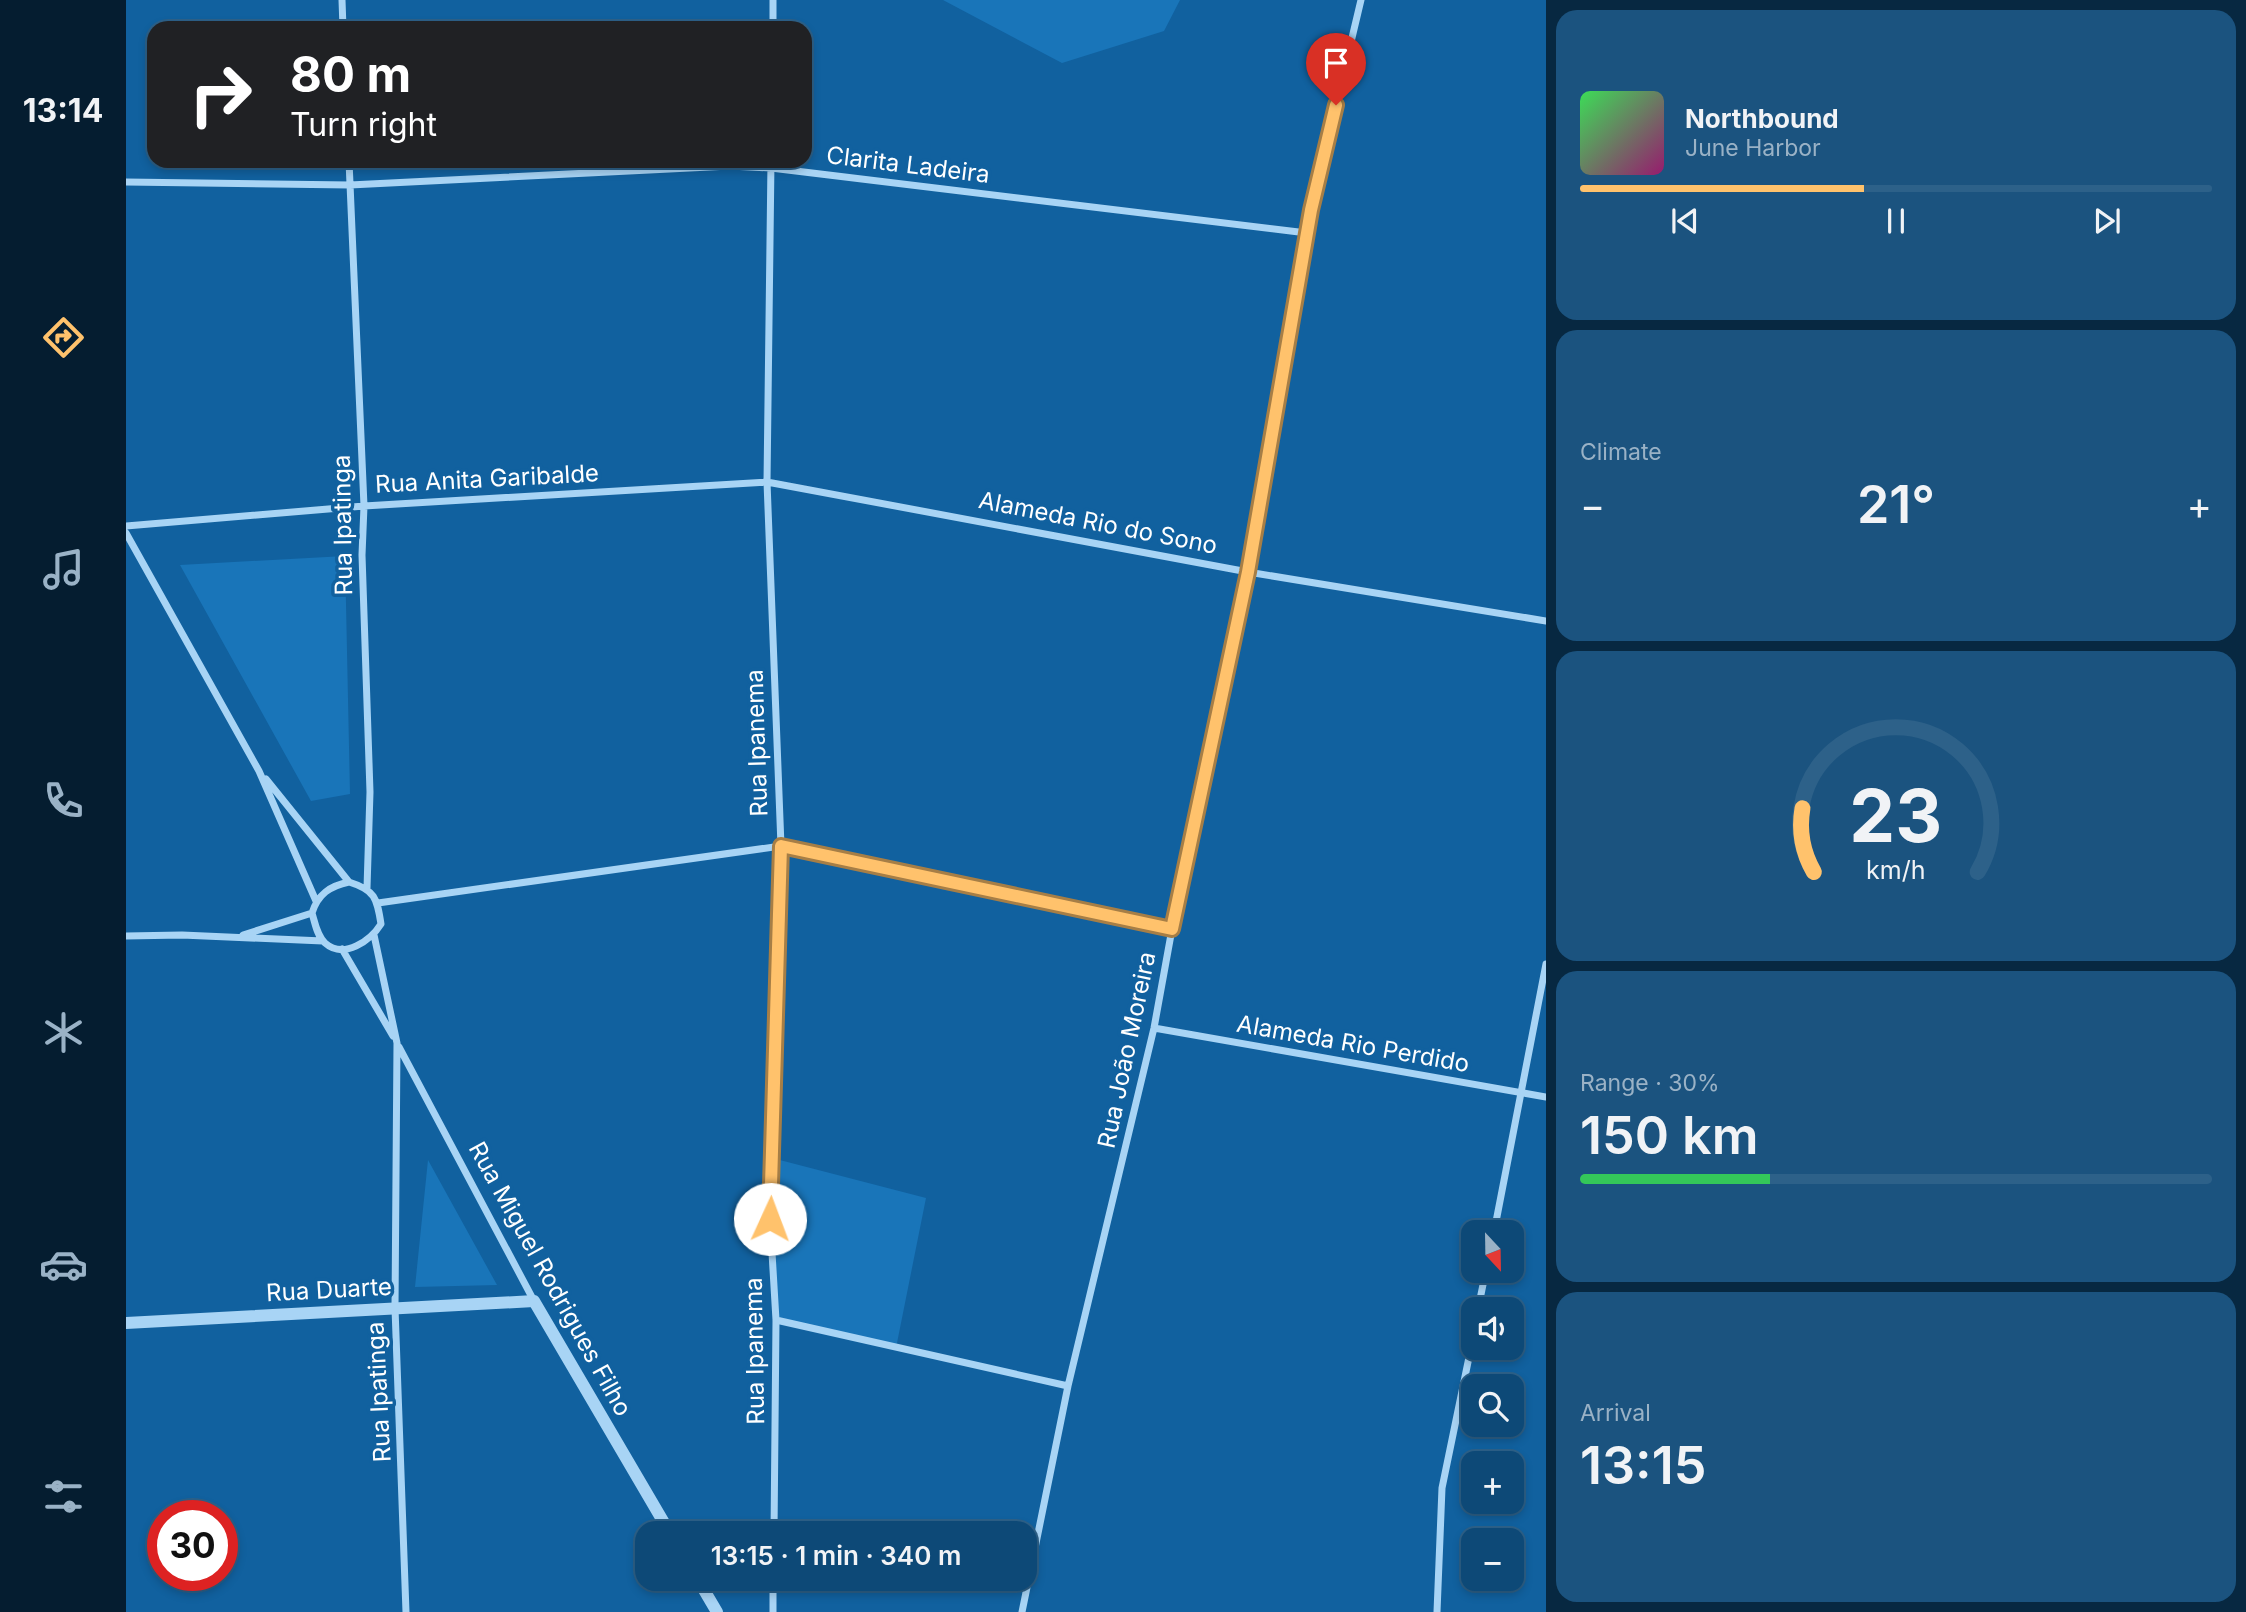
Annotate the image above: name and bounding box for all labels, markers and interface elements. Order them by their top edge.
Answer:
pin [1306,33,1366,105]
icon: arrive [1317,44,1355,82]
text: 80 m [290,45,411,104]
icon: right [175,49,266,140]
text: 13:14 [23,91,103,130]
text: Northbound [1685,103,1839,134]
text: Turn right [290,105,437,144]
text: June Harbor [1685,134,1821,162]
street label: Clarita Ladeira [825,140,991,189]
icon: previous [1666,202,1704,240]
icon: pause [1877,202,1915,240]
icon: next [2088,202,2126,240]
icon: directions [39,313,88,362]
text: Climate [1580,438,1662,466]
street label: Rua Ipatinga [327,454,358,596]
street label: Rua Anita Garibalde [374,458,600,499]
text: 21° [1857,473,1935,536]
text: − [1580,482,1605,528]
text: + [2187,482,2212,528]
street label: Alameda Rio do Sono [976,485,1220,560]
icon: music [39,545,88,594]
street label: Rua Ipanema [739,669,774,817]
text: 23 [1850,771,1942,860]
icon: phone [39,776,88,825]
text: km/h [1866,855,1926,885]
street label: Rua João Moreira [1092,949,1161,1151]
icon: climate [39,1008,88,1057]
street label: Alameda Rio Perdido [1235,1009,1472,1078]
text: Range · 30% [1580,1069,1720,1097]
text: 150 km [1580,1104,1759,1167]
street label: Rua Miguel Rodrigues Filho [463,1137,638,1421]
position arrow [733,1182,807,1256]
north arrow [1461,1220,1524,1283]
map controls [1461,1220,1524,1591]
icon: car [39,1240,88,1289]
street label: Rua Duarte [265,1272,393,1307]
street label: Rua Ipanema [739,1277,770,1425]
button: sound [1461,1297,1524,1360]
street label: Rua Ipatinga [360,1321,397,1463]
button: search [1461,1374,1524,1437]
text: Arrival [1580,1399,1651,1427]
text: 13:15 [1580,1434,1706,1497]
button: + [1461,1451,1524,1514]
icon: filters [39,1472,88,1521]
speed limit sign: 30 [147,1500,238,1591]
button: − [1461,1528,1524,1591]
text: 13:15 · 1 min · 340 m [711,1540,961,1571]

